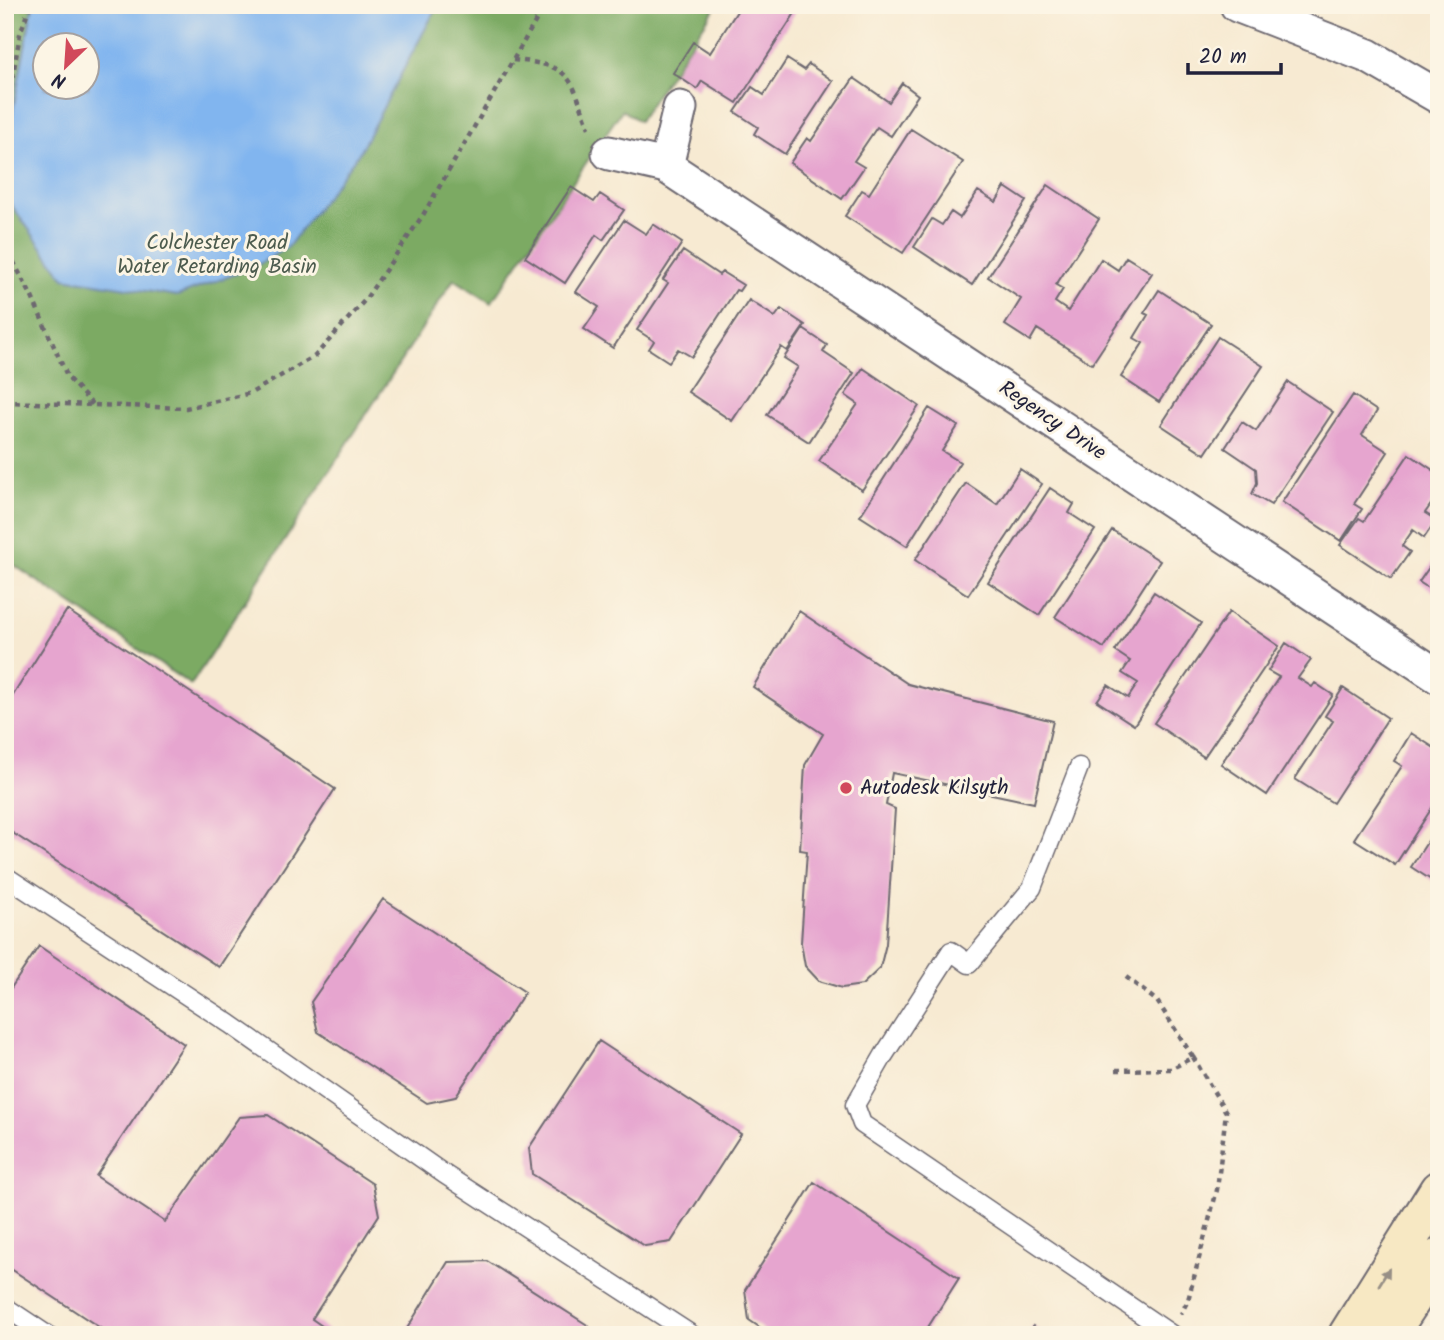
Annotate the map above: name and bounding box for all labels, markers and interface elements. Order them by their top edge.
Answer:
north arrow [32,32,102,102]
scale bar [1188,32,1281,76]
text: 20 m [1199,41,1247,74]
text: N [48,63,71,96]
park label: Colchester Road Water Retarding Basin [117,227,317,284]
street label: Regency Drive [991,373,1113,470]
place label: Autodesk Kilsyth [860,772,1008,805]
marker: Autodesk Kilsyth [838,780,854,796]
one-way arrow [1378,1267,1391,1287]

